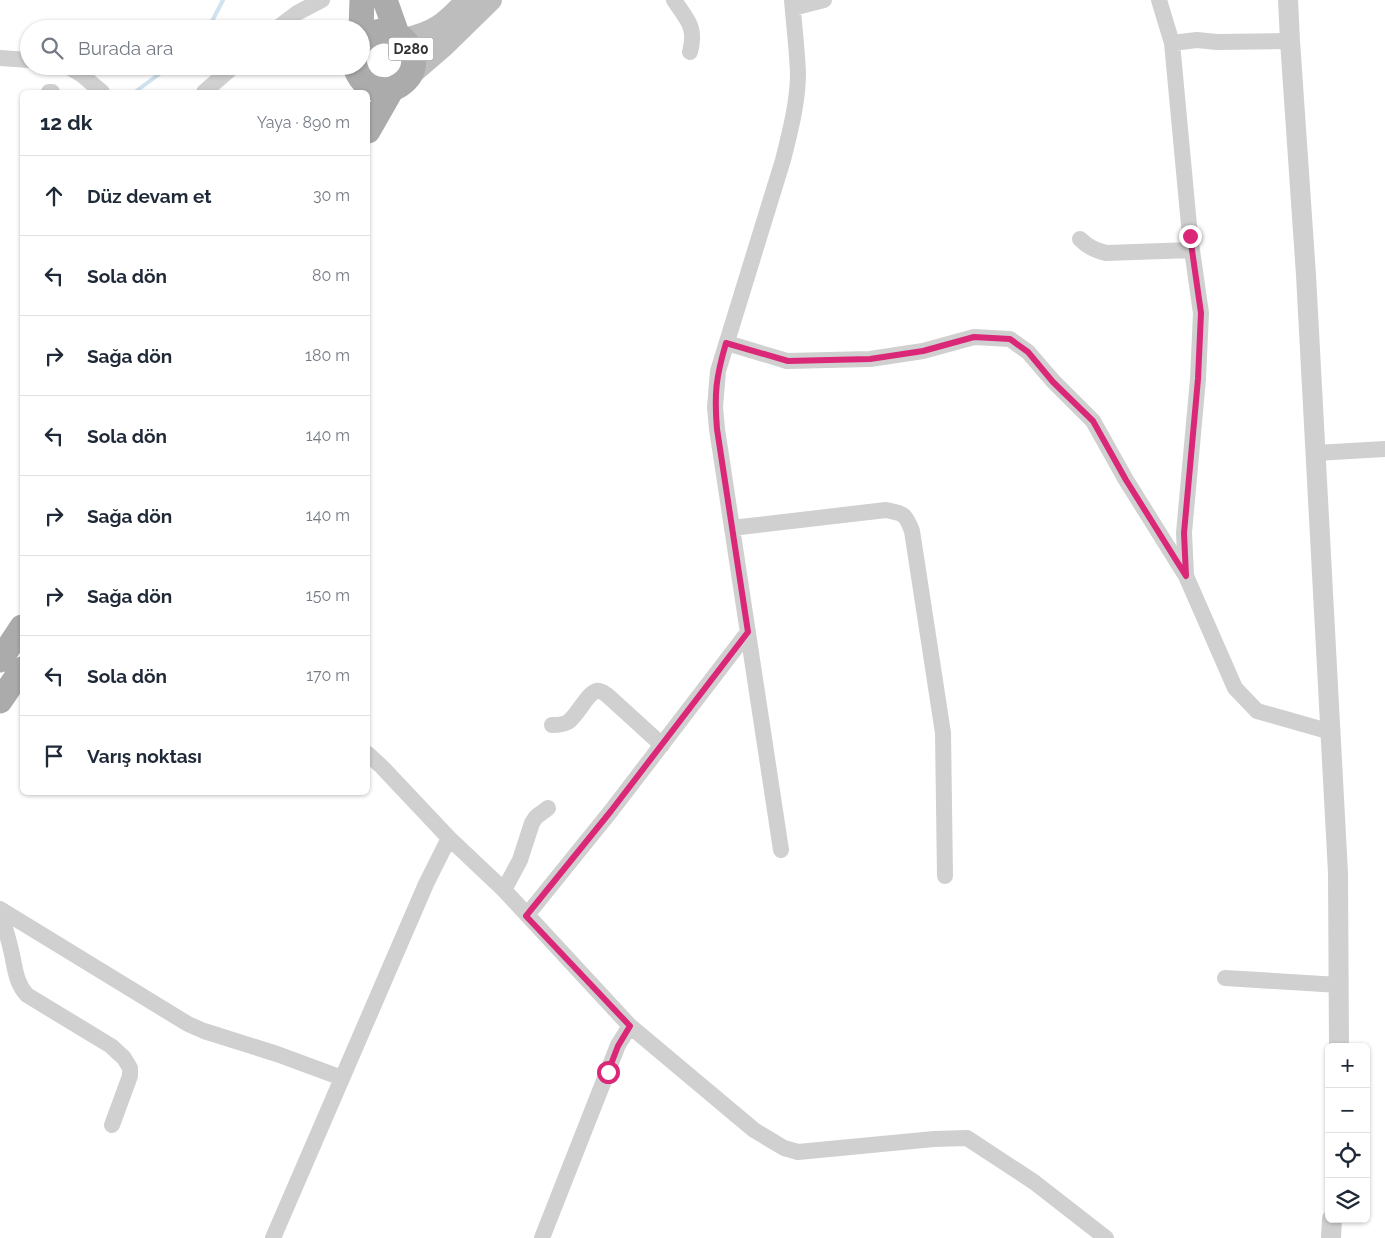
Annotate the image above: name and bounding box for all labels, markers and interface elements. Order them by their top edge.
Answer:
search box [20,20,370,75]
icon: search [38,34,66,62]
text: Burada ara [78,37,173,59]
road number: D280 [388,38,434,61]
text: 12 dk [40,110,93,135]
text: Yaya · 890 m [257,113,350,132]
icon: ahead [40,182,68,210]
text: Düz devam et [87,185,212,207]
text: 30 m [313,186,350,205]
route end [1179,225,1202,248]
icon: left [40,262,68,290]
text: Sola dön [87,265,167,287]
text: 80 m [312,266,350,285]
icon: right [40,342,68,370]
text: Sağa dön [87,345,172,367]
text: 180 m [305,346,350,365]
icon: left [40,422,68,450]
text: Sola dön [87,425,167,447]
text: 140 m [306,426,350,445]
icon: right [40,502,68,530]
text: Sağa dön [87,505,172,527]
text: 140 m [306,506,350,525]
icon: right [40,582,68,610]
text: Sağa dön [87,585,172,607]
text: 150 m [306,586,350,605]
icon: left [40,662,68,690]
text: Sola dön [87,665,167,687]
text: 170 m [306,666,350,685]
icon: arrive [40,742,68,770]
text: Varış noktası [87,745,202,767]
map controls [1325,1043,1370,1223]
button: + [1325,1043,1370,1088]
route start [597,1061,620,1084]
button: − [1325,1088,1370,1133]
button: locate [1325,1133,1370,1178]
button: layers [1325,1178,1370,1223]

